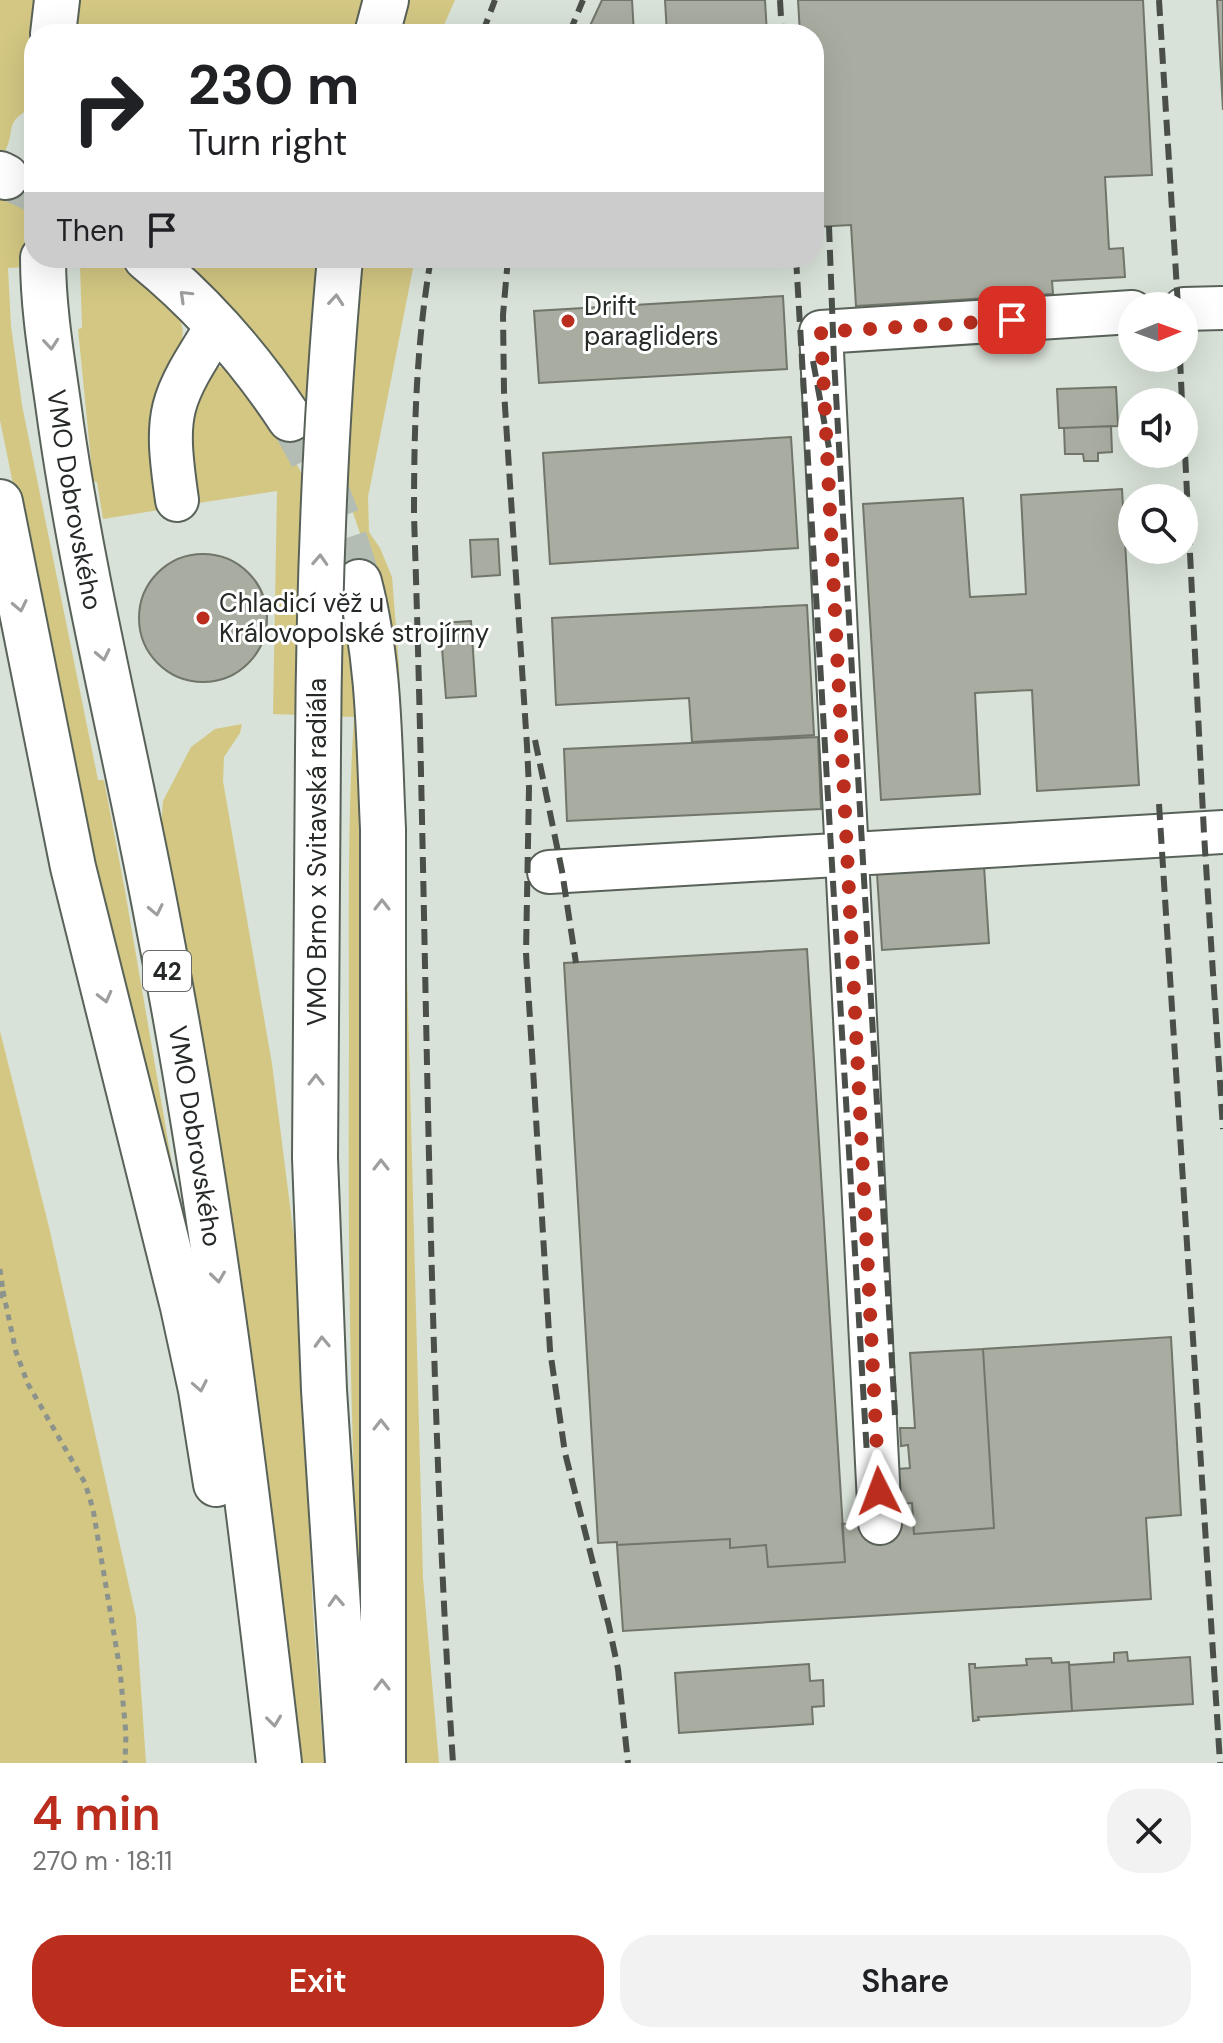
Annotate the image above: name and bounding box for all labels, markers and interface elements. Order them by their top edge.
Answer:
text: 230 m [188,48,359,121]
icon: right [56,56,160,160]
text: Turn right [188,119,347,166]
icon: arrive [140,208,184,252]
text: Then [56,211,124,250]
pin [978,286,1046,354]
place label: Drift paragliders [584,289,718,353]
one-way arrow [180,290,194,305]
north arrow [1118,292,1198,372]
map controls [1118,292,1198,564]
one-way arrow [327,293,344,306]
icon: arrive [990,298,1034,342]
marker: Drift paragliders [559,312,577,330]
one-way arrow [42,338,59,351]
street label: VMO Dobrovského [39,387,110,613]
button: sound [1118,388,1198,468]
button: search [1118,484,1198,564]
one-way arrow [312,553,329,566]
place label: Chladicí věž u Královopolské strojírny [219,586,489,650]
one-way arrow [11,599,28,612]
marker: Chladicí věž u Královopolské strojírny [194,609,212,627]
one-way arrow [94,648,111,662]
street label: VMO Brno x Svitavská radiála [300,678,334,1026]
one-way arrow [374,898,391,911]
one-way arrow [147,903,164,916]
road number: 42 [143,951,191,991]
one-way arrow [96,990,113,1003]
street label: VMO Dobrovského [161,1023,230,1249]
one-way arrow [307,1073,325,1086]
one-way arrow [373,1158,390,1171]
one-way arrow [209,1270,226,1284]
one-way arrow [314,1335,331,1348]
one-way arrow [191,1378,208,1392]
one-way arrow [372,1418,390,1431]
position arrow [837,1449,921,1533]
one-way arrow [328,1594,345,1607]
one-way arrow [373,1678,391,1691]
one-way arrow [266,1715,283,1728]
text: 4 min [32,1782,160,1845]
button: close [1107,1789,1191,1873]
text: 270 m · 18:11 [32,1844,172,1878]
button: Exit [32,1935,604,2027]
button: Share [620,1935,1191,2027]

